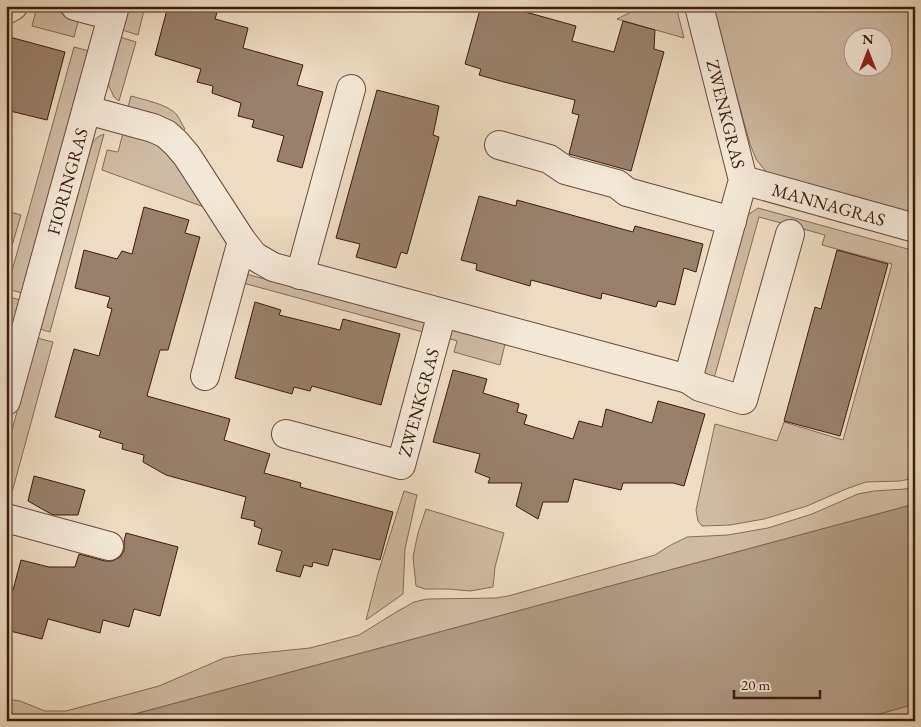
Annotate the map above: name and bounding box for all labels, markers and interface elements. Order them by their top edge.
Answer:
north arrow [844,28,894,78]
text: N [862,30,874,48]
street label: ZWENKGRAS [701,57,751,171]
street label: FIORINGRAS [41,125,92,237]
street label: MANNAGRAS [769,177,888,231]
street label: ZWENKGRAS [392,345,444,459]
scale bar [734,667,820,699]
text: 20 m [741,675,770,694]

